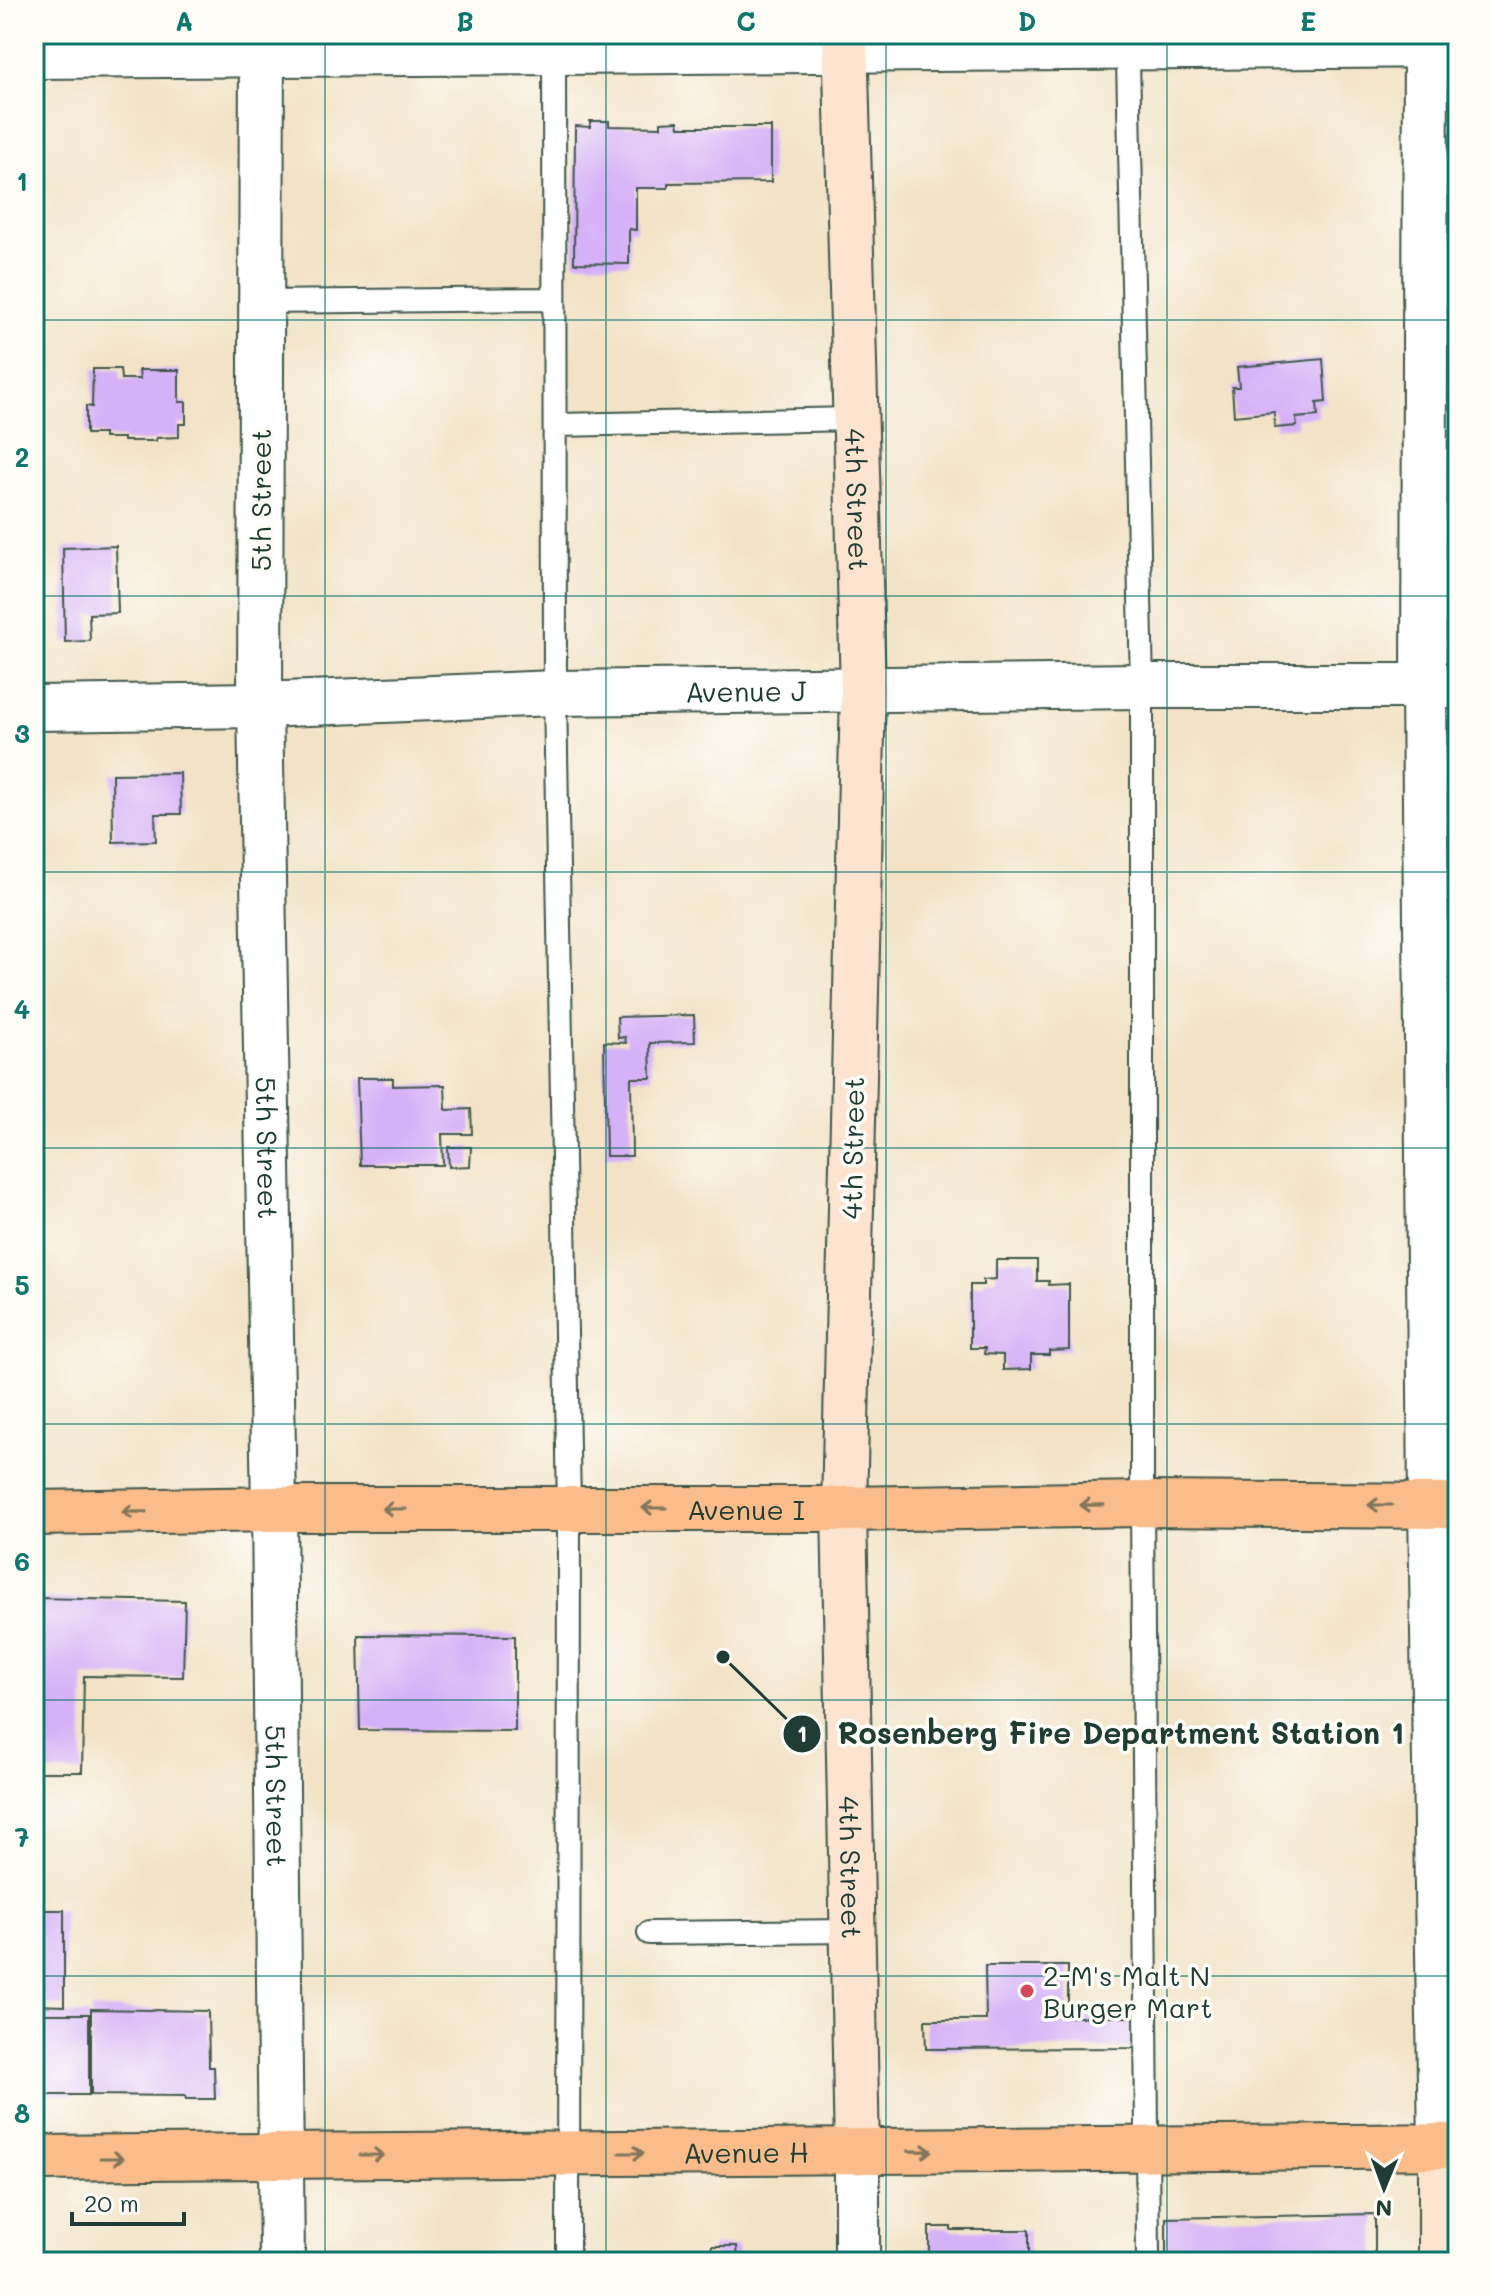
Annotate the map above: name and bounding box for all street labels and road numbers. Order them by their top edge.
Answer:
street label: 4th Street [838,428,878,572]
street label: 5th Street [242,429,278,571]
street label: Avenue J [685,672,807,709]
street label: 5th Street [248,1076,287,1220]
street label: 4th Street [833,1076,871,1220]
street label: Avenue I [687,1491,805,1527]
street label: 5th Street [258,1724,296,1867]
street label: 4th Street [832,1796,871,1939]
street label: Avenue H [683,2133,809,2171]

